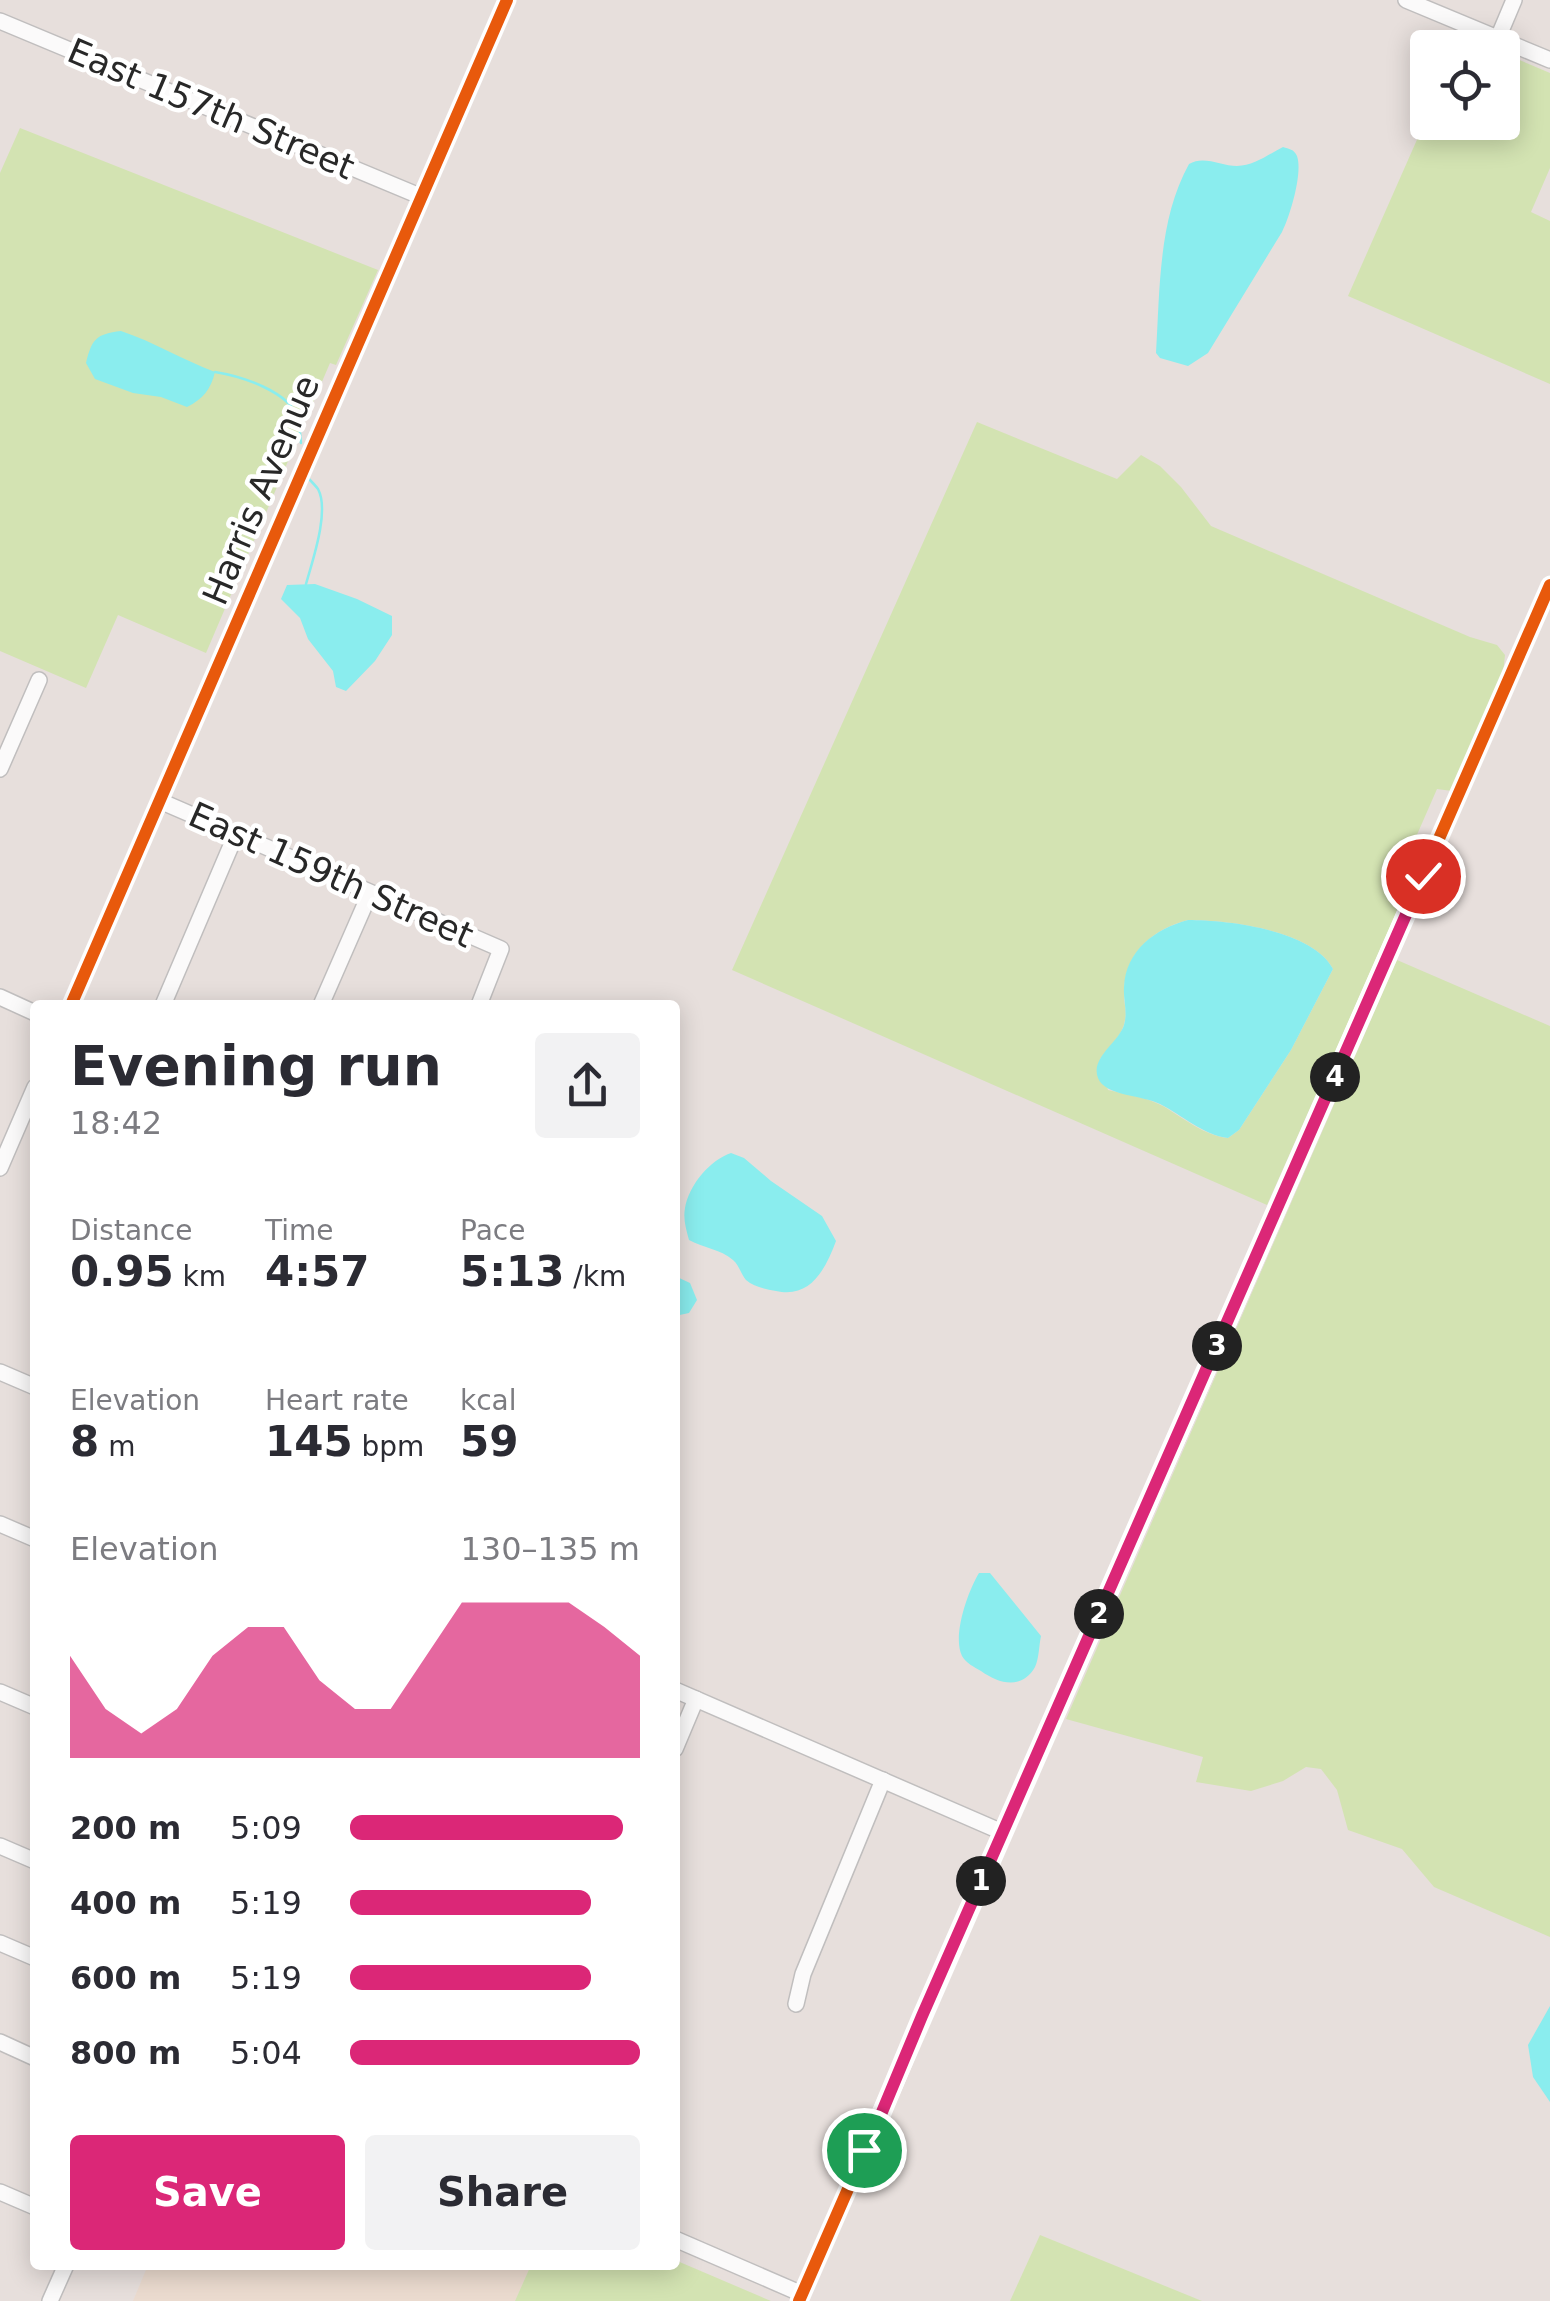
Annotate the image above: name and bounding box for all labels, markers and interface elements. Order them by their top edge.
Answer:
map controls [1410,30,1520,140]
button: locate [1410,30,1520,140]
street label: East 157th Street [62,31,360,187]
street label: Harris Avenue [195,369,327,611]
street label: East 159th Street [183,794,479,956]
pin [1381,834,1466,919]
icon: check [1396,849,1451,904]
button: share [535,1033,640,1138]
text: Evening run [70,1034,442,1098]
pin: 4 [1310,1052,1360,1102]
text: 4 [1325,1060,1345,1093]
text: 18:42 [70,1104,162,1142]
text: Distance [70,1214,192,1247]
text: Time [265,1214,334,1247]
text: Pace [460,1214,525,1247]
text: 0.95 [70,1247,174,1296]
text: 4:57 [265,1247,369,1296]
text: 5:13 [460,1247,564,1296]
text: km [174,1260,226,1293]
text: /km [564,1260,626,1293]
pin: 3 [1192,1321,1242,1371]
text: 3 [1207,1329,1227,1362]
text: Elevation [70,1384,200,1417]
text: Heart rate [265,1384,409,1417]
text: kcal [460,1384,517,1417]
text: 8 [70,1417,99,1466]
text: 145 [265,1417,353,1466]
text: 59 [460,1417,518,1466]
text: m [99,1430,135,1463]
text: bpm [353,1430,424,1463]
text: Elevation [70,1530,219,1568]
text: 130–135 m [461,1530,640,1568]
pin: 2 [1074,1589,1124,1639]
text: 2 [1089,1597,1109,1630]
text: 200 m [70,1809,181,1847]
text: 5:09 [230,1809,302,1847]
pin: 1 [956,1856,1006,1906]
text: 1 [971,1864,991,1897]
text: 400 m [70,1884,181,1922]
text: 5:19 [230,1884,302,1922]
text: 600 m [70,1959,181,1997]
text: 5:19 [230,1959,302,1997]
text: 800 m [70,2034,181,2072]
text: 5:04 [230,2034,302,2072]
pin [822,2108,907,2193]
icon: arrive [837,2123,892,2178]
button: Save [70,2135,345,2250]
button: Share [365,2135,640,2250]

